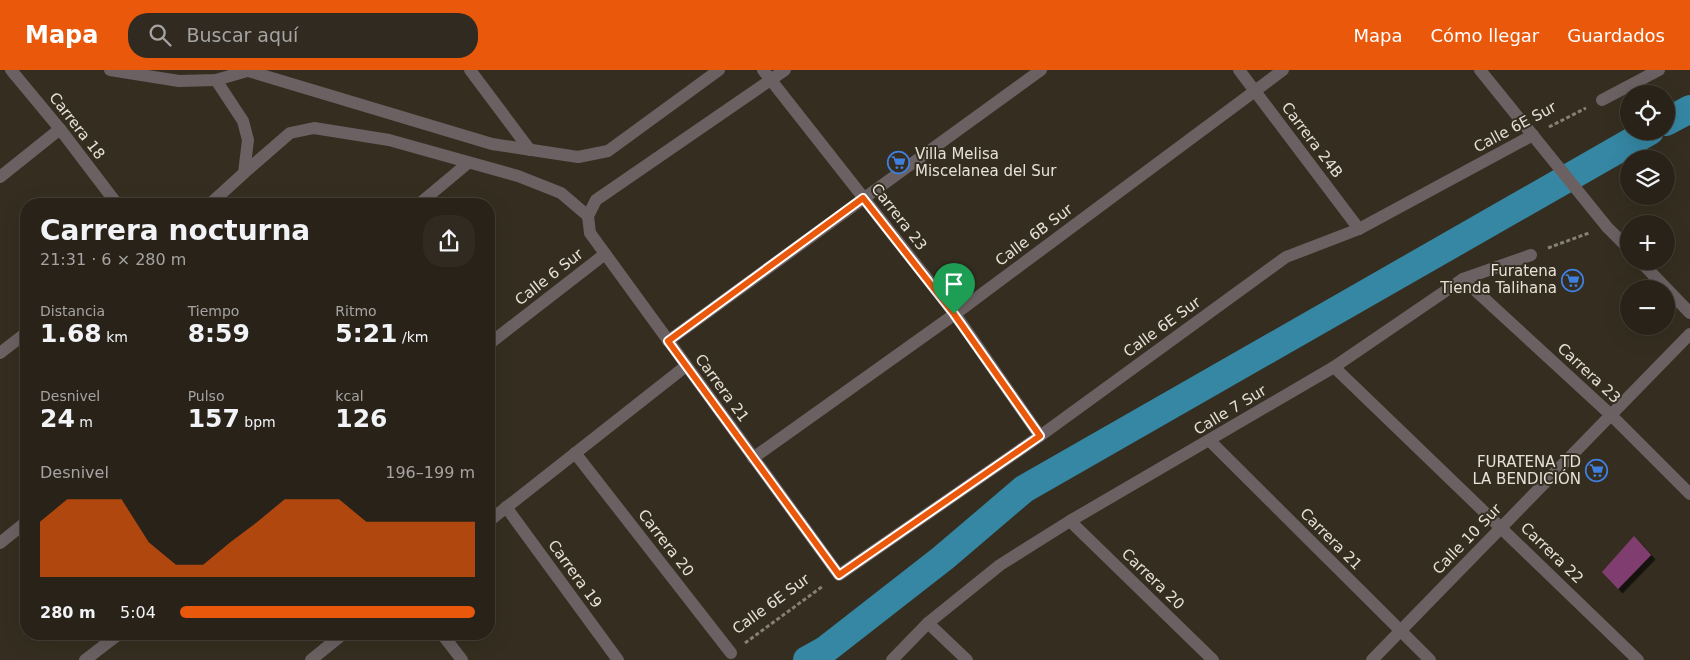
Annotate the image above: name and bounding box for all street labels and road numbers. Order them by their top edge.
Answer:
street label: Carrera 18 [45,89,109,163]
street label: Calle 6E Sur [1471,97,1560,156]
street label: Carrera 24B [1278,99,1346,181]
street label: Carrera 23 [867,180,931,254]
street label: Calle 6B Sur [992,200,1077,270]
street label: Calle 6 Sur [511,244,587,309]
street label: Calle 6E Sur [1120,292,1205,361]
street label: Carrera 23 [1554,339,1624,407]
street label: Carrera 21 [691,350,753,426]
street label: Calle 7 Sur [1190,381,1270,439]
street label: Calle 10 Sur [1429,499,1506,578]
street label: Carrera 21 [1296,504,1366,574]
street label: Carrera 20 [634,506,698,580]
street label: Carrera 22 [1517,519,1587,587]
street label: Carrera 19 [544,536,606,612]
street label: Carrera 20 [1118,545,1188,613]
street label: Calle 6E Sur [729,569,814,638]

